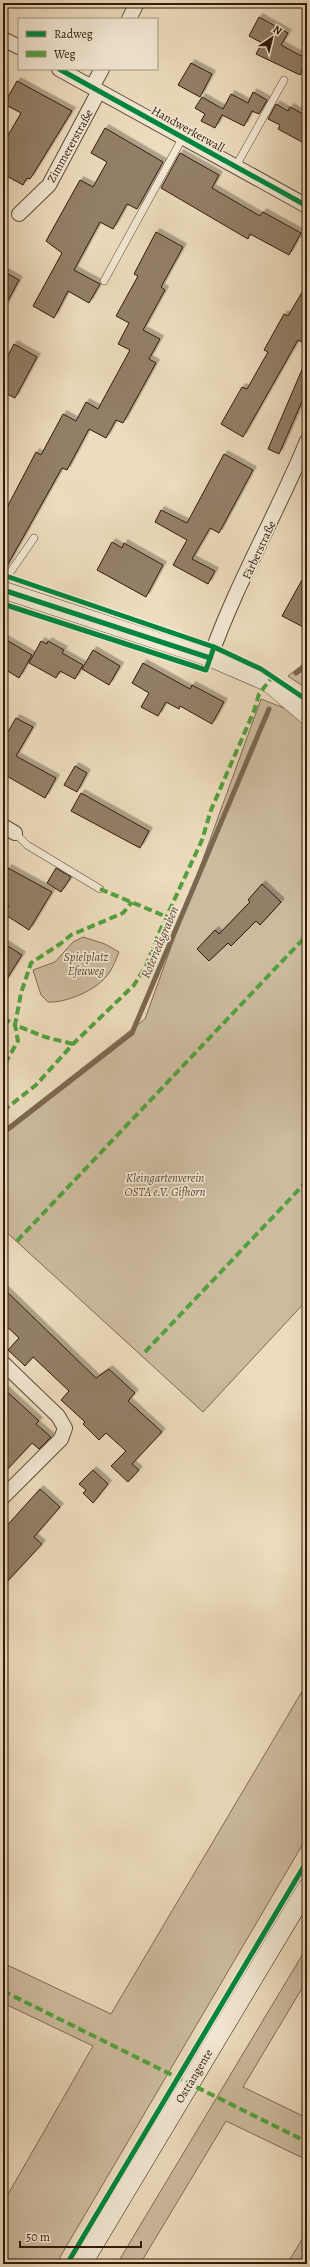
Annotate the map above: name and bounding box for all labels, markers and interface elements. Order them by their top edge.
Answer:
legend [18,18,158,70]
north arrow [252,18,292,58]
text: N [270,22,285,39]
text: Radweg [54,26,93,42]
text: Weg [53,46,76,62]
street label: Handwerkerwall [149,102,227,156]
street label: Zimmererstraße [43,107,97,185]
street label: Färberstraße [238,518,280,582]
water label: Roteriedsgraben [137,903,182,981]
park label: Spielplatz Efeuweg [64,949,108,979]
park label: Kleingartenverein OSTA e.V. Gifhorn [125,1170,206,1200]
street label: Osttangente [172,2046,216,2106]
scale bar [20,2223,141,2249]
text: 50 m [26,2229,50,2245]

